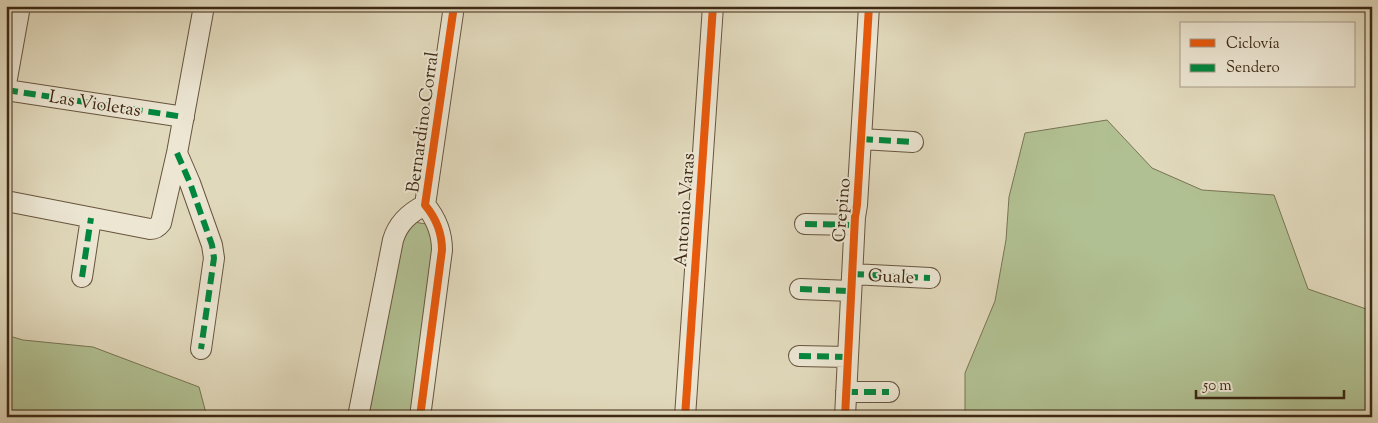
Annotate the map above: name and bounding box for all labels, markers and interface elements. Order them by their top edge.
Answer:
legend [1180,22,1356,88]
text: Ciclovía [1226,34,1280,55]
street label: Bernardino Corral [401,50,447,194]
text: Sendero [1226,58,1280,79]
street label: Las Violetas [47,85,143,125]
street label: Antonio Varas [669,152,703,268]
street label: Crepino [827,177,859,243]
street label: Guale [867,264,915,292]
scale bar [1196,368,1343,400]
text: 50 m [1202,376,1232,397]

